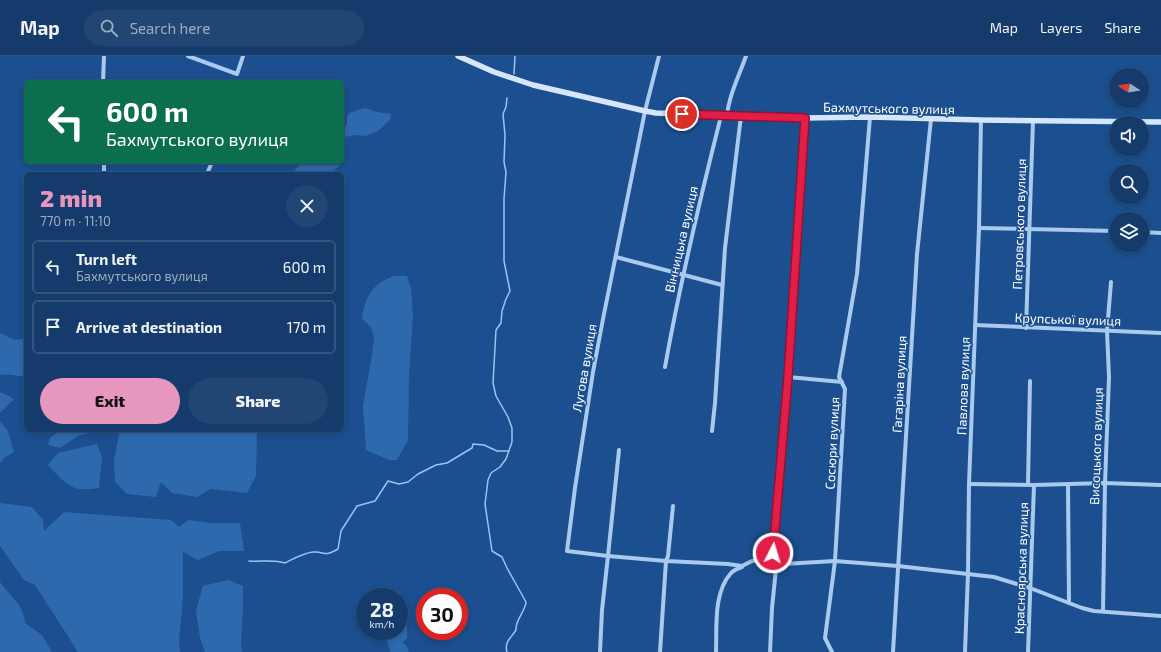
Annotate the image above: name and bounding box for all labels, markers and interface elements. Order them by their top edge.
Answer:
search box [84,10,364,46]
text: Map [20,16,60,39]
icon: search [98,17,120,39]
text: Search here [130,19,210,37]
text: Map [990,19,1018,36]
text: Layers [1040,19,1082,36]
text: Share [1104,19,1141,36]
north arrow [1109,68,1149,108]
map controls [1109,68,1149,252]
text: 600 m [106,94,189,128]
icon: left [40,96,92,148]
pin [665,97,699,131]
street label: Бахмутського вулиця [823,99,955,117]
icon: arrive [671,103,693,125]
button: sound [1109,116,1149,156]
text: Бахмутського вулиця [106,128,288,150]
street label: Петровського вулиця [1009,158,1029,290]
button: search [1109,164,1149,204]
text: 2 min [40,183,102,212]
street label: Вінницька вулиця [661,184,701,294]
button: close [286,185,328,227]
button: layers [1109,212,1149,252]
text: 770 m · 11:10 [40,213,111,229]
text: Turn left [76,250,137,268]
icon: left [42,256,64,278]
text: 600 m [283,258,326,276]
text: Бахмутського вулиця [76,268,208,284]
street label: Крупської вулиця [1014,309,1122,329]
icon: arrive [42,316,64,338]
text: Arrive at destination [76,318,222,336]
text: 170 m [287,318,326,336]
street label: Лугова вулиця [568,323,600,413]
street label: Гагаріна вулиця [888,335,910,433]
street label: Павлова вулиця [953,337,973,435]
button: Exit [40,378,180,424]
button: Share [188,378,328,424]
street label: Висоцького вулиця [1086,387,1106,505]
street label: Сосюри вулиця [822,396,842,490]
street label: Красноярська вулиця [1011,502,1031,634]
position arrow [752,532,794,574]
speed limit sign: 30 [416,588,468,640]
text: 28 [370,597,394,621]
text: km/h [370,618,394,630]

